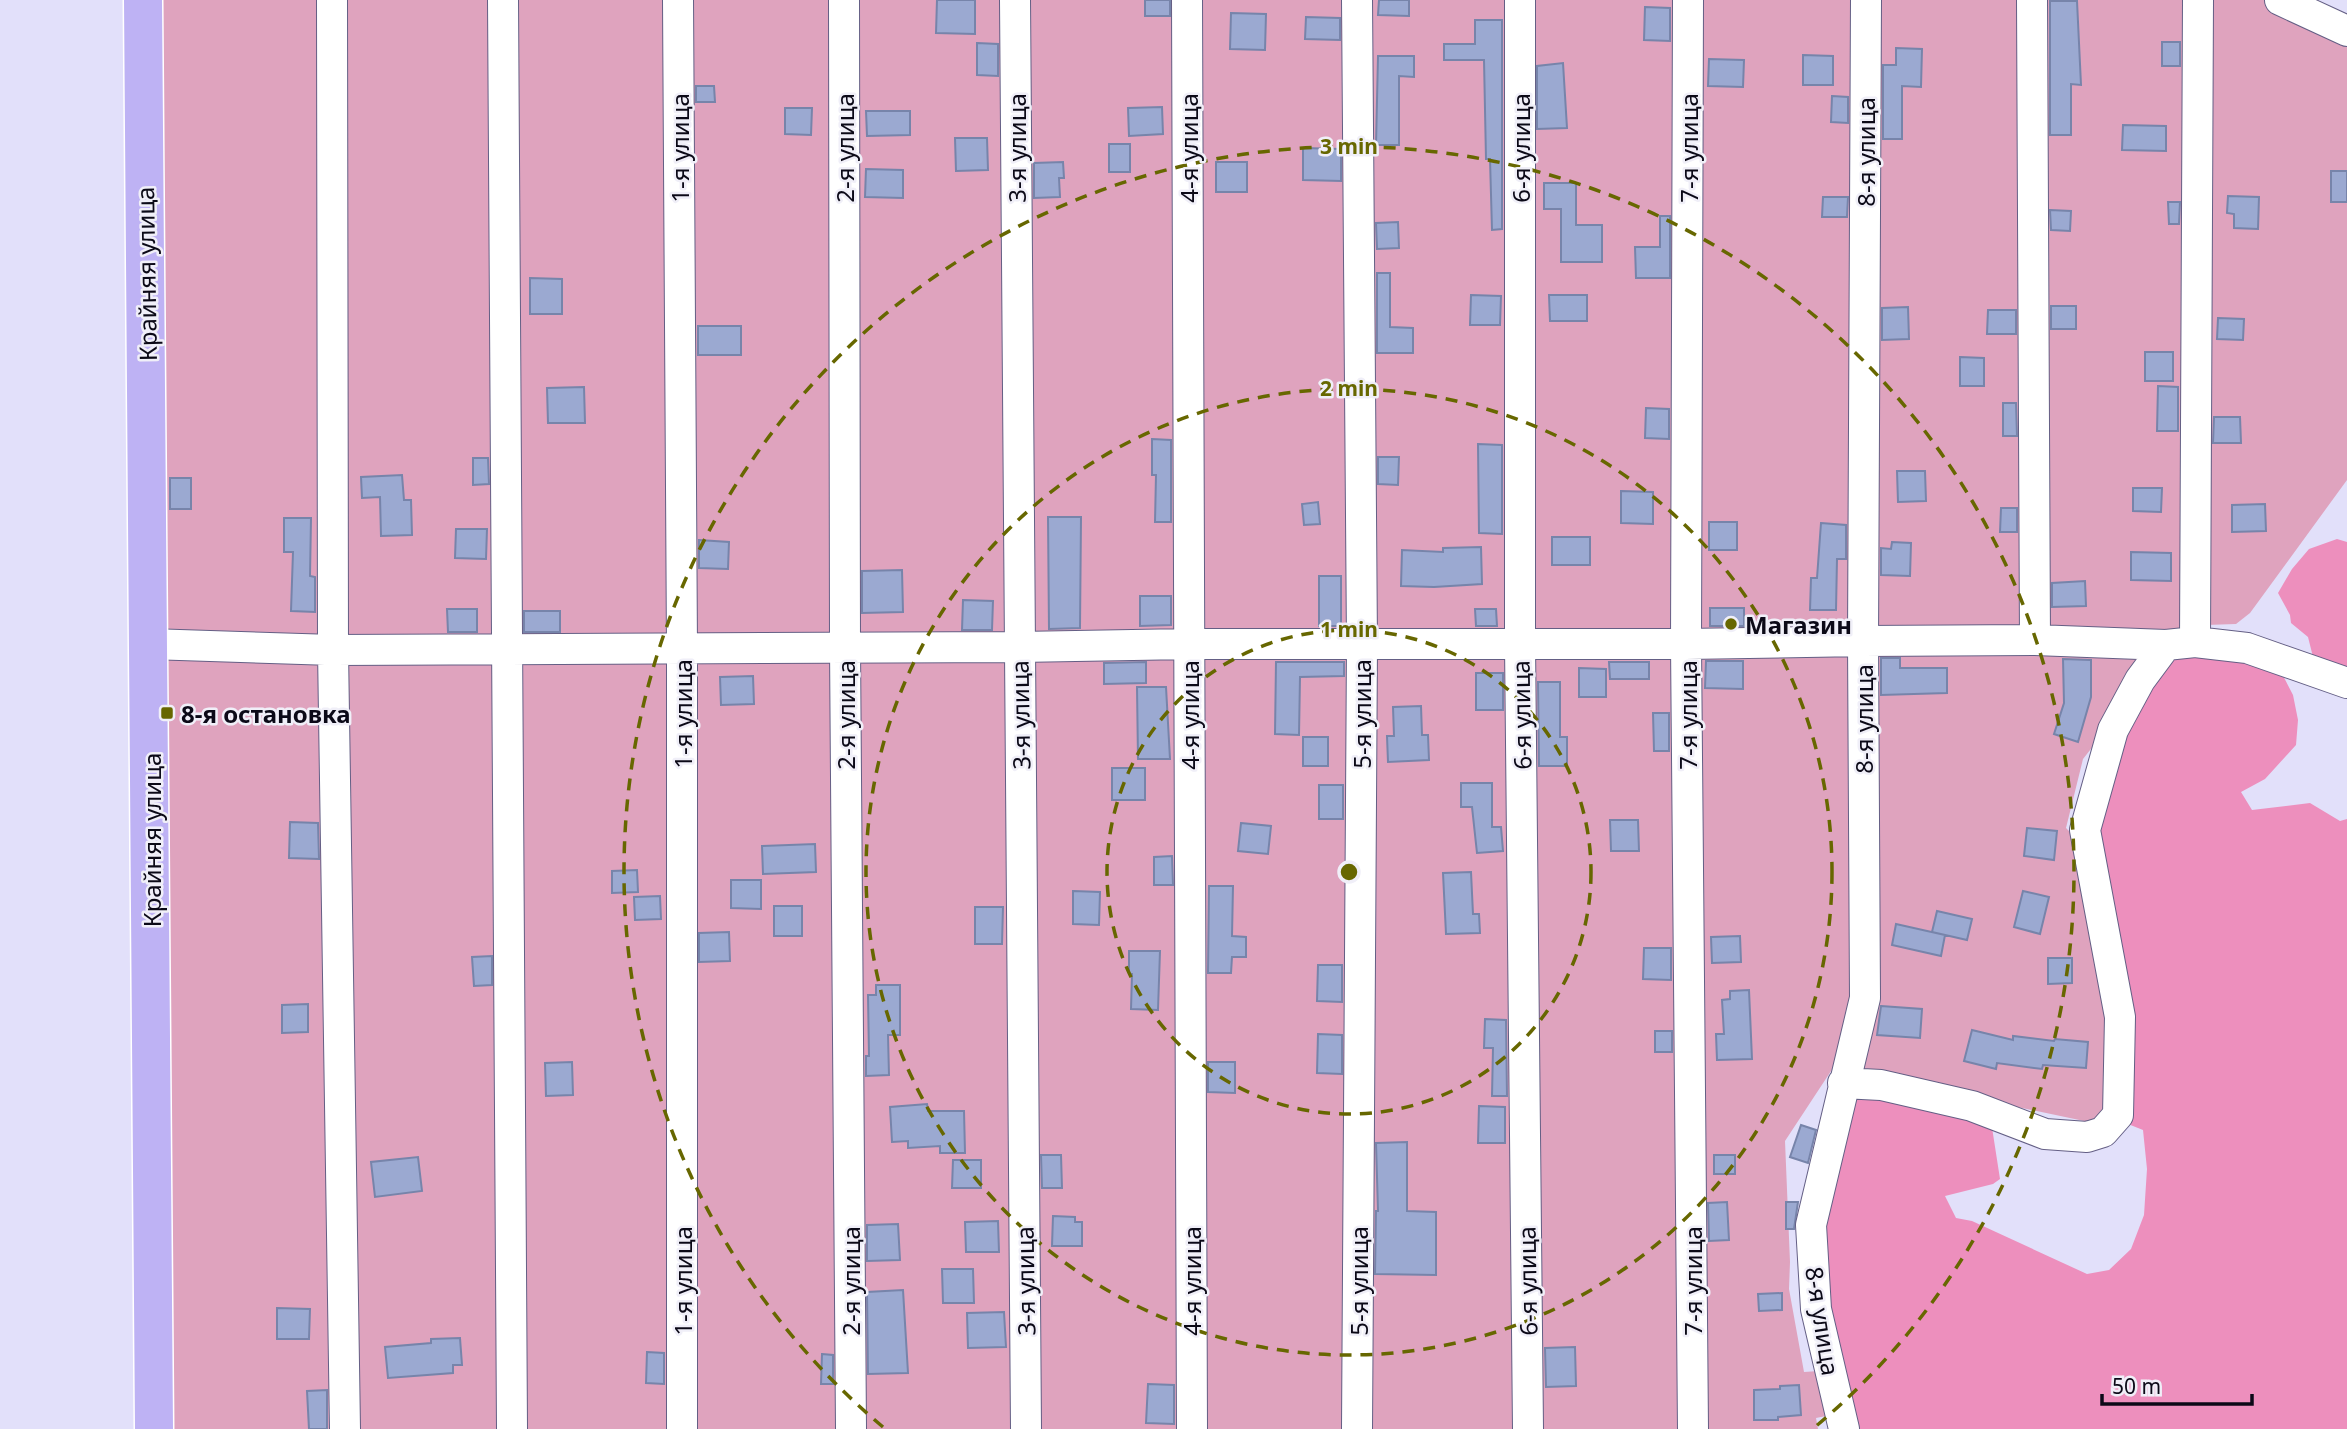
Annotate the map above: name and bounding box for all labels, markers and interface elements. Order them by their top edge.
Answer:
street label: 1-я улица [663,93,696,203]
street label: 2-я улица [828,93,861,203]
street label: 3-я улица [1000,93,1033,203]
street label: 4-я улица [1172,93,1205,203]
street label: 6-я улица [1504,93,1537,203]
street label: 7-я улица [1672,93,1705,203]
street label: 8-я улица [1849,97,1882,207]
text: 3 min [1320,132,1378,160]
street label: Крайняя улица [128,186,164,362]
text: 2 min [1320,374,1378,402]
place label: Магазин [1745,608,1852,641]
text: 1 min [1320,615,1378,643]
marker: Магазин [1723,616,1739,632]
street label: 1-я улица [666,659,699,769]
street label: 5-я улица [1345,659,1378,769]
street label: 2-я улица [829,660,862,770]
street label: 3-я улица [1003,660,1037,770]
street label: 4-я улица [1173,660,1206,770]
street label: 6-я улица [1504,660,1538,770]
street label: 7-я улица [1671,660,1704,770]
street label: 8-я улица [1847,664,1880,774]
place label: 8-я остановка [181,697,351,730]
marker: 8-я остановка [159,705,175,721]
street label: Крайняя улица [135,753,168,927]
centre of rings [1337,860,1361,884]
street label: 1-я улица [666,1226,699,1336]
street label: 2-я улица [834,1226,867,1336]
street label: 3-я улица [1008,1226,1042,1336]
street label: 4-я улица [1175,1226,1208,1336]
street label: 5-я улица [1342,1226,1375,1336]
street label: 6-я улица [1510,1226,1544,1336]
street label: 7-я улица [1676,1226,1709,1336]
street label: 8-я улица [1798,1264,1848,1378]
scale bar [2102,1362,2252,1406]
text: 50 m [2112,1372,2161,1400]

